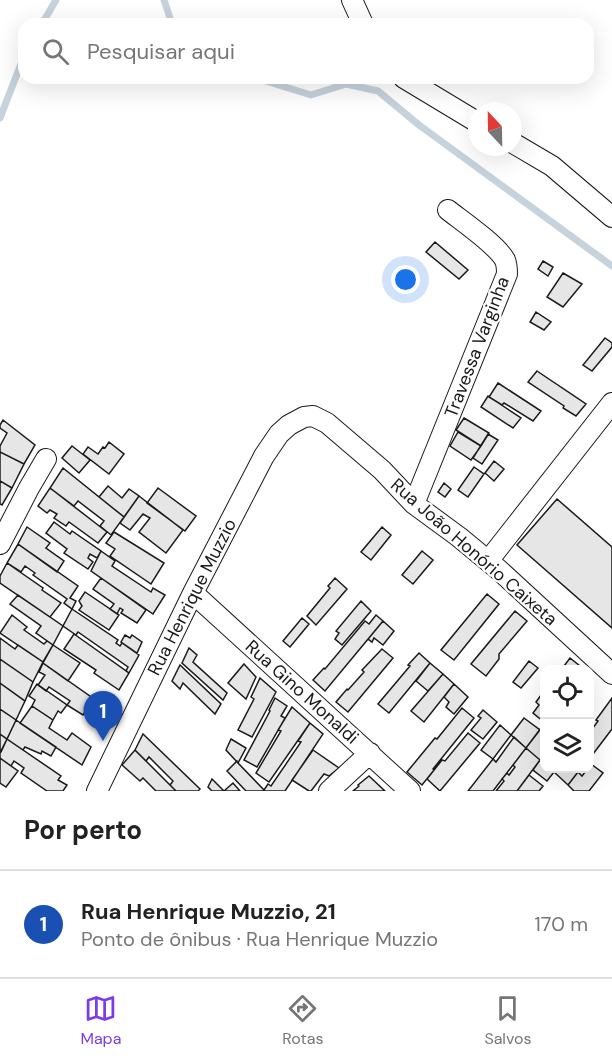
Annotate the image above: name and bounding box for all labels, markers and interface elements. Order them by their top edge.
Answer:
search box [18,18,594,84]
icon: search [39,35,72,68]
text: Pesquisar aqui [87,37,235,66]
north arrow [468,102,522,156]
your location [391,265,420,294]
street label: Travessa Varginha [439,273,515,421]
street label: Rua João Honório Caixeta [386,473,562,631]
street label: Rua Henrique Muzzio [142,515,242,679]
street label: Rua Gino Monaldi [240,635,364,749]
map controls [540,665,594,773]
button: locate [540,665,594,719]
pin: 1 [84,692,122,741]
button: layers [540,719,594,773]
text: Por perto [24,813,142,847]
text: Rua Henrique Muzzio, 21 [81,897,336,926]
text: 1 [40,911,47,937]
text: 170 m [535,911,588,937]
text: Ponto de ônibus · Rua Henrique Muzzio [81,926,438,952]
tab: Mapa [80,992,121,1049]
tab: Rotas [282,992,323,1049]
tab: Salvos [484,992,532,1049]

